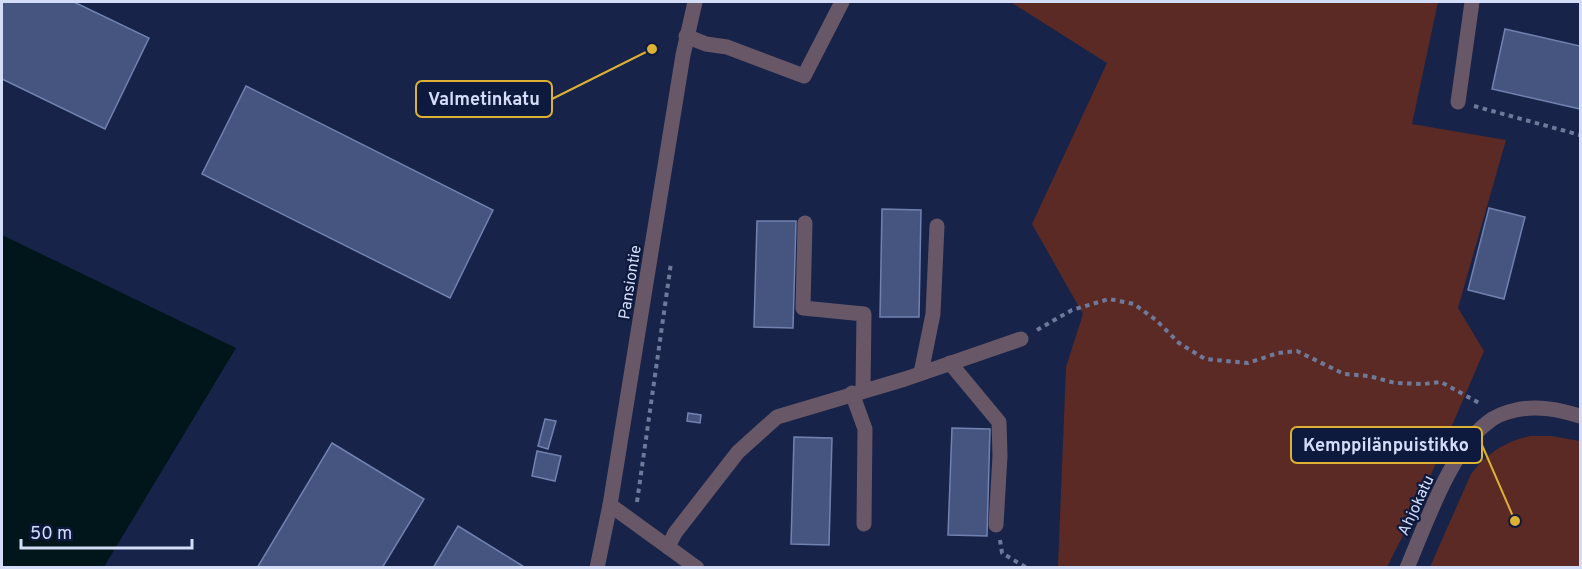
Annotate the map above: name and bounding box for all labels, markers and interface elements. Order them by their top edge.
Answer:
callout: Valmetinkatu [416,81,552,117]
text: Valmetinkatu [428,89,540,112]
street label: Pansiontie [615,244,647,321]
callout: Kemppilänpuistikko [1291,427,1482,463]
text: Kemppilänpuistikko [1303,435,1469,458]
street label: Ahjokatu [1394,472,1439,539]
scale bar [21,512,192,550]
text: 50 m [30,523,72,546]

